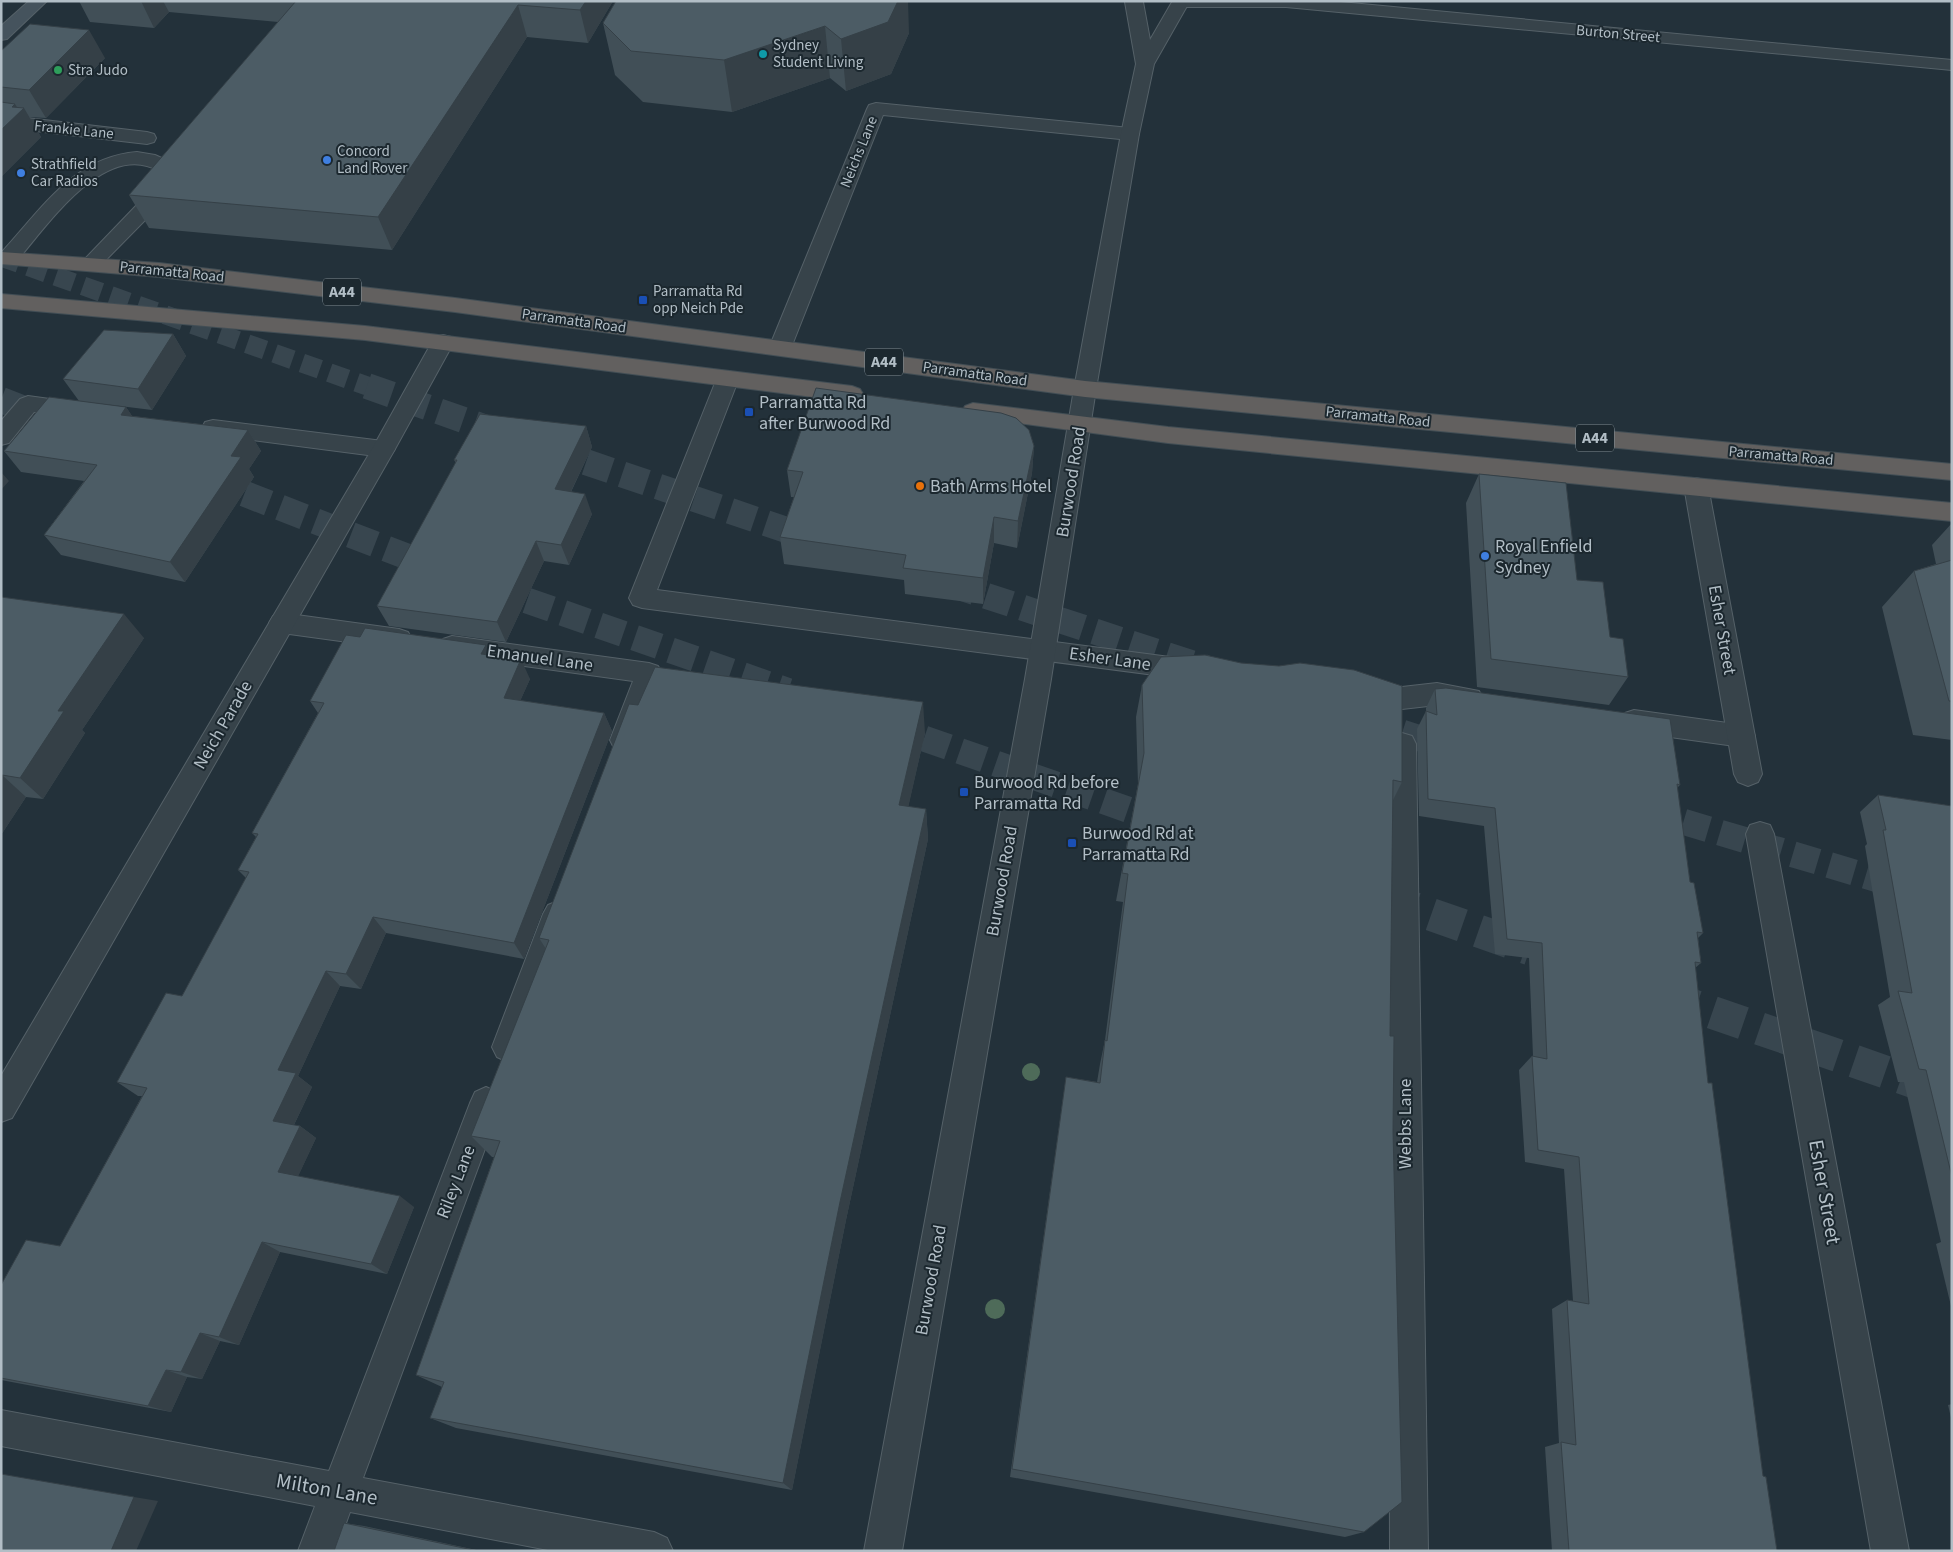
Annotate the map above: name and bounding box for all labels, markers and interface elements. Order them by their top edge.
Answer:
street label: Burton Street [1575,20,1661,48]
place label: Sydney Student Living [773,35,864,73]
marker: Sydney Student Living [757,48,769,60]
place label: Stra Judo [68,60,128,81]
marker: Stra Judo [52,64,64,76]
street label: Neichs Lane [835,113,883,191]
street label: Frankie Lane [33,115,115,145]
place label: Concord Land Rover [337,141,408,179]
place label: Strathfield Car Radios [31,154,98,192]
marker: Concord Land Rover [321,154,333,166]
marker: Strathfield Car Radios [15,167,27,179]
street label: Parramatta Road [119,256,225,288]
road number: A44 [323,278,361,306]
place label: Parramatta Rd opp Neich Pde [653,281,744,319]
marker: Parramatta Rd opp Neich Pde [637,294,649,306]
street label: Parramatta Road [521,303,627,339]
road number: A44 [865,348,903,376]
street label: Parramatta Road [922,356,1028,392]
place label: Parramatta Rd after Burwood Rd [759,390,890,436]
street label: Parramatta Road [1325,401,1431,433]
marker: Parramatta Rd after Burwood Rd [743,406,755,418]
road number: A44 [1576,424,1614,452]
street label: Burwood Road [1050,425,1092,539]
street label: Parramatta Road [1728,441,1834,471]
place label: Bath Arms Hotel [930,474,1052,499]
marker: Bath Arms Hotel [914,480,926,492]
place label: Royal Enfield Sydney [1495,534,1593,580]
marker: Royal Enfield Sydney [1479,550,1491,562]
street label: Esher Street [1702,583,1742,677]
street label: Emanuel Lane [485,638,595,678]
street label: Esher Lane [1068,641,1153,677]
street label: Neich Parade [187,676,259,774]
place label: Burwood Rd before Parramatta Rd [974,770,1119,816]
marker: Burwood Rd before Parramatta Rd [958,786,970,798]
place label: Burwood Rd at Parramatta Rd [1082,821,1194,867]
street label: Burwood Road [980,824,1024,938]
marker: Burwood Rd at Parramatta Rd [1066,837,1078,849]
street label: Webbs Lane [1393,1079,1418,1169]
street label: Esher Street [1801,1137,1849,1247]
street label: Riley Lane [431,1142,481,1222]
street label: Burwood Road [909,1223,953,1337]
street label: Milton Lane [274,1465,380,1513]

